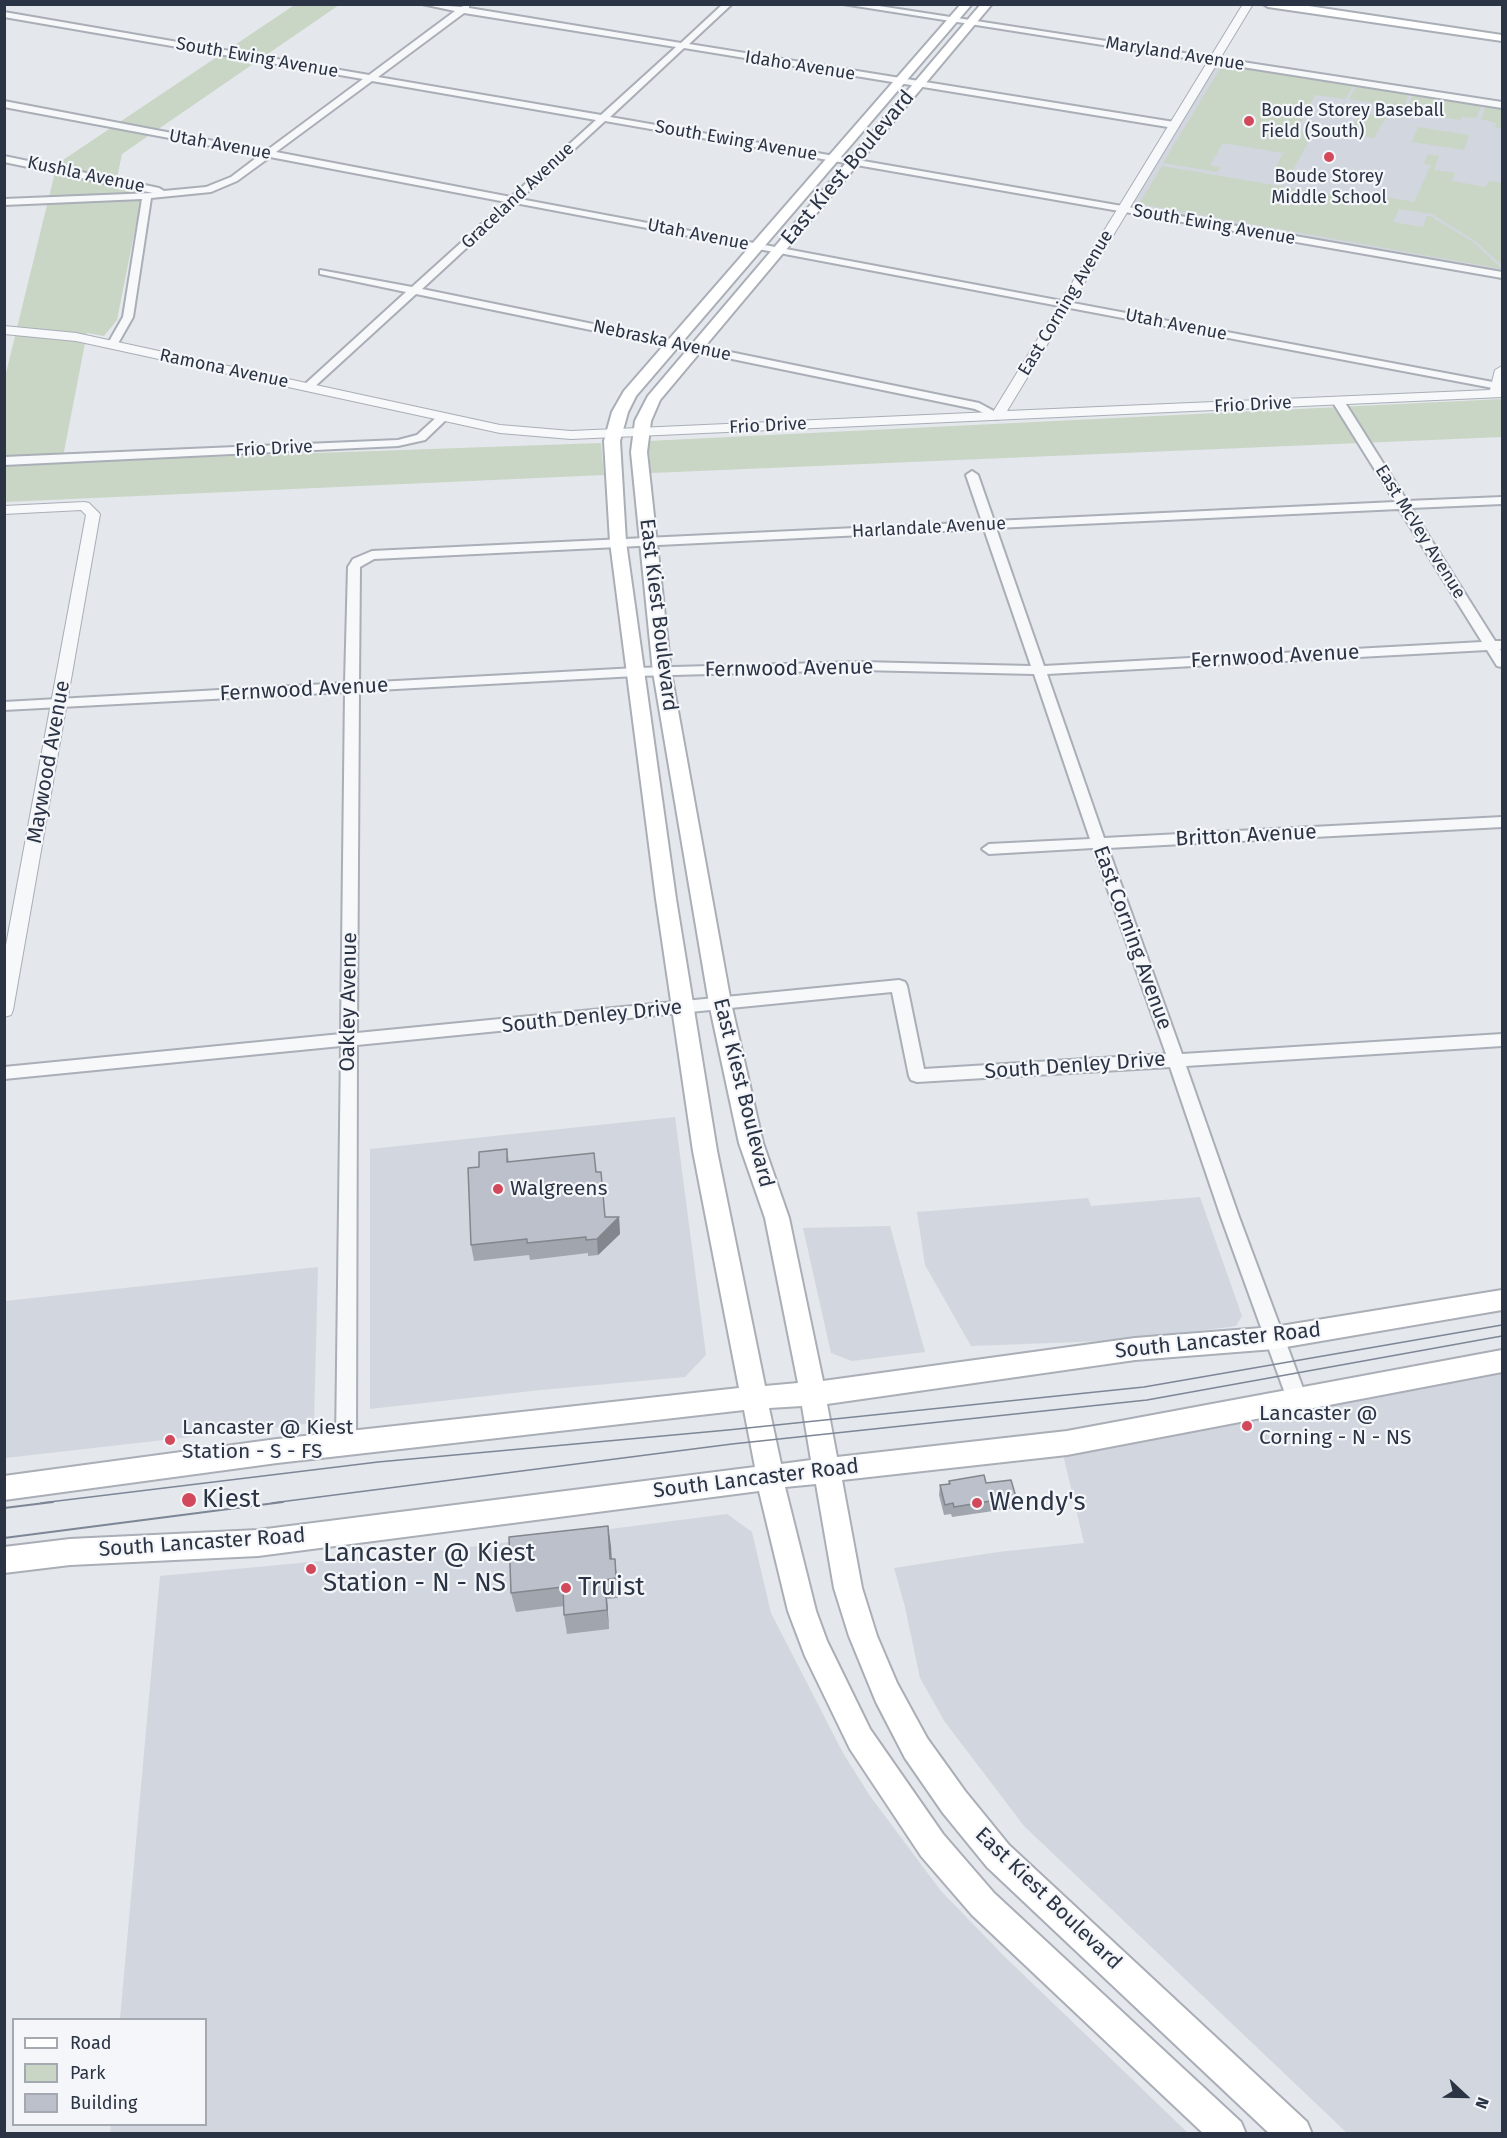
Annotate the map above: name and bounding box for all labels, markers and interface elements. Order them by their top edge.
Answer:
street label: Maryland Avenue [1104,32,1246,76]
street label: South Ewing Avenue [174,33,340,83]
street label: Idaho Avenue [743,47,857,85]
street label: East Kiest Boulevard [776,86,920,250]
place label: Boude Storey Baseball Field (South) [1261,100,1444,142]
marker: Boude Storey Baseball Field (South) [1242,114,1256,128]
street label: South Ewing Avenue [653,116,819,166]
street label: Utah Avenue [167,125,273,165]
street label: Graceland Avenue [457,138,579,254]
marker: Boude Storey Middle School [1322,150,1336,164]
street label: Kushla Avenue [25,152,147,198]
place label: Boude Storey Middle School [1271,166,1387,208]
street label: South Ewing Avenue [1131,200,1297,250]
street label: Utah Avenue [645,215,751,255]
street label: East Corning Avenue [1014,226,1118,380]
street label: Utah Avenue [1123,305,1229,345]
street label: Nebraska Avenue [591,316,733,366]
street label: Ramona Avenue [158,345,290,393]
street label: Frio Drive [1214,392,1292,418]
street label: Frio Drive [729,413,807,439]
street label: Frio Drive [235,436,313,462]
street label: East McVey Avenue [1370,461,1470,603]
street label: Harlandale Avenue [851,513,1007,543]
street label: East Kiest Boulevard [634,517,682,713]
street label: Fernwood Avenue [1190,640,1360,674]
street label: Fernwood Avenue [704,655,874,683]
street label: Fernwood Avenue [219,673,389,707]
street label: Maywood Avenue [22,678,76,846]
street label: Britton Avenue [1175,820,1317,852]
street label: East Corning Avenue [1087,843,1177,1033]
street label: Oakley Avenue [335,932,363,1072]
street label: South Denley Drive [501,995,683,1039]
street label: East Kiest Boulevard [707,996,779,1190]
street label: South Denley Drive [984,1047,1166,1085]
place label: Walgreens [510,1176,607,1202]
marker: Walgreens [491,1182,505,1196]
street label: South Lancaster Road [1114,1318,1322,1364]
place label: Lancaster @ Corning - N - NS [1259,1401,1411,1451]
place label: Lancaster @ Kiest Station - S - FS [182,1415,353,1465]
marker: Lancaster @ Corning - N - NS [1240,1419,1254,1433]
marker: Lancaster @ Kiest Station - S - FS [163,1433,177,1447]
street label: South Lancaster Road [652,1454,860,1504]
place label: Kiest [202,1484,260,1516]
place label: Wendy's [989,1487,1086,1519]
marker: Kiest [180,1491,198,1509]
marker: Wendy's [970,1496,984,1510]
street label: South Lancaster Road [98,1523,306,1563]
place label: Lancaster @ Kiest Station - N - NS [323,1538,535,1600]
marker: Lancaster @ Kiest Station - N - NS [304,1562,318,1576]
place label: Truist [578,1572,645,1604]
marker: Truist [559,1581,573,1595]
street label: East Kiest Boulevard [969,1823,1127,1975]
legend [12,2018,207,2126]
text: Road [70,2032,112,2054]
text: Park [70,2062,105,2084]
north arrow [1435,2066,1495,2126]
text: Building [70,2092,137,2114]
text: N [1471,2094,1493,2111]

